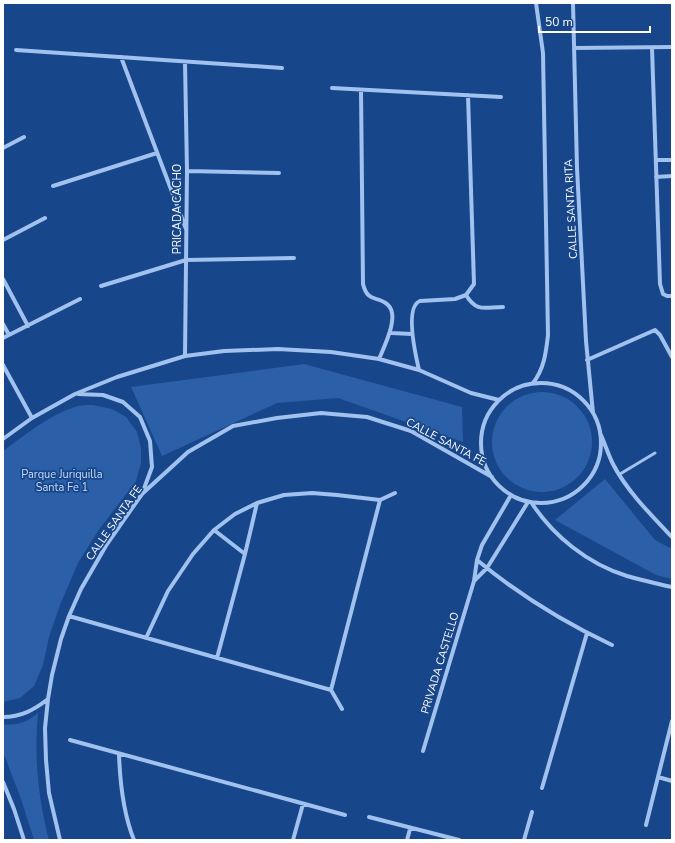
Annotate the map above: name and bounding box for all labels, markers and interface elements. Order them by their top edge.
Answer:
scale bar [539,8,650,34]
text: 50 m [545,14,573,30]
street label: CALLE SANTA RITA [561,159,581,259]
street label: PRICADA CACHO [170,164,185,254]
street label: CALLE SANTA FE [403,415,489,469]
park label: Parque Juriquilla Santa Fe 1 [21,467,103,495]
street label: CALLE SANTA FE [83,482,145,564]
street label: PRIVADA CASTELLO [417,610,463,716]

